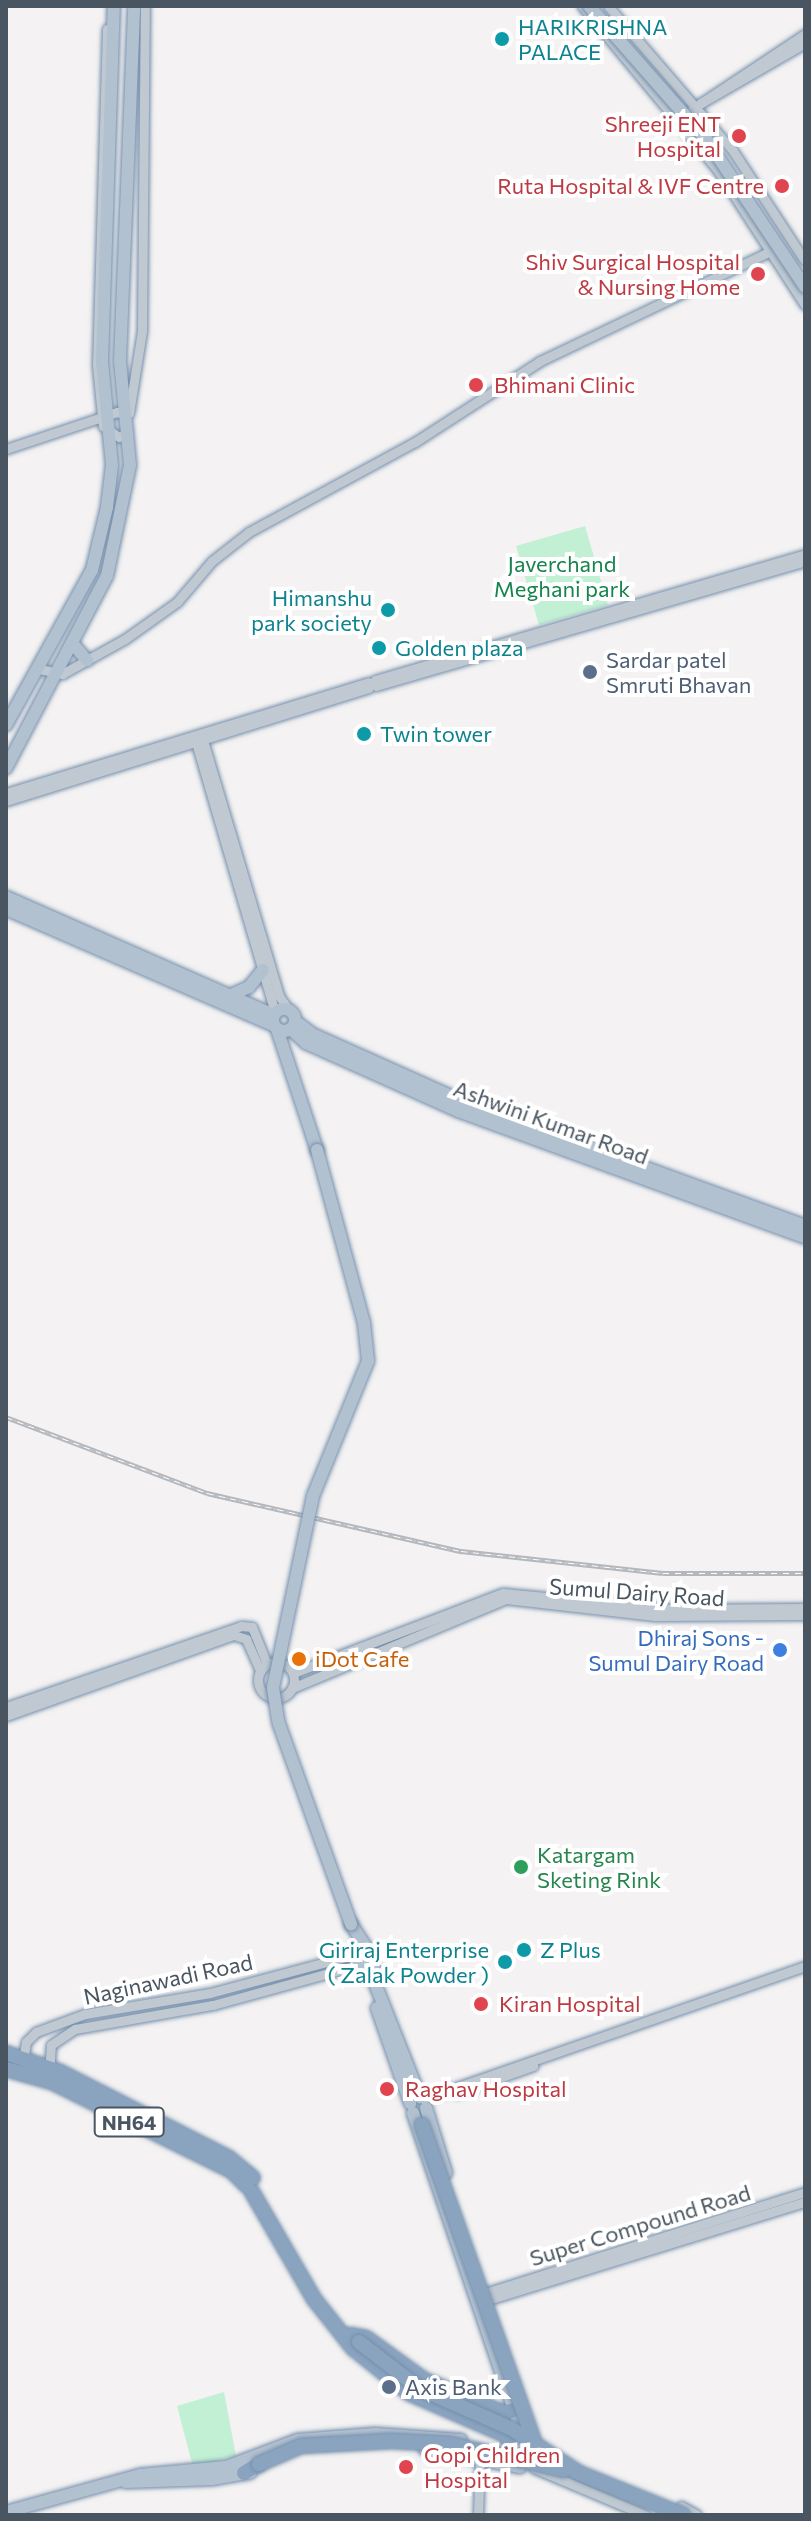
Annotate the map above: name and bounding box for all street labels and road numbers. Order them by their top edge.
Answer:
street label: Ashwini Kumar Road [450,1075,652,1169]
street label: Sumul Dairy Road [548,1573,726,1611]
street label: Naginawadi Road [81,1948,255,2010]
road number: NH64 [93,2106,165,2138]
street label: Super Compound Road [526,2179,754,2271]

